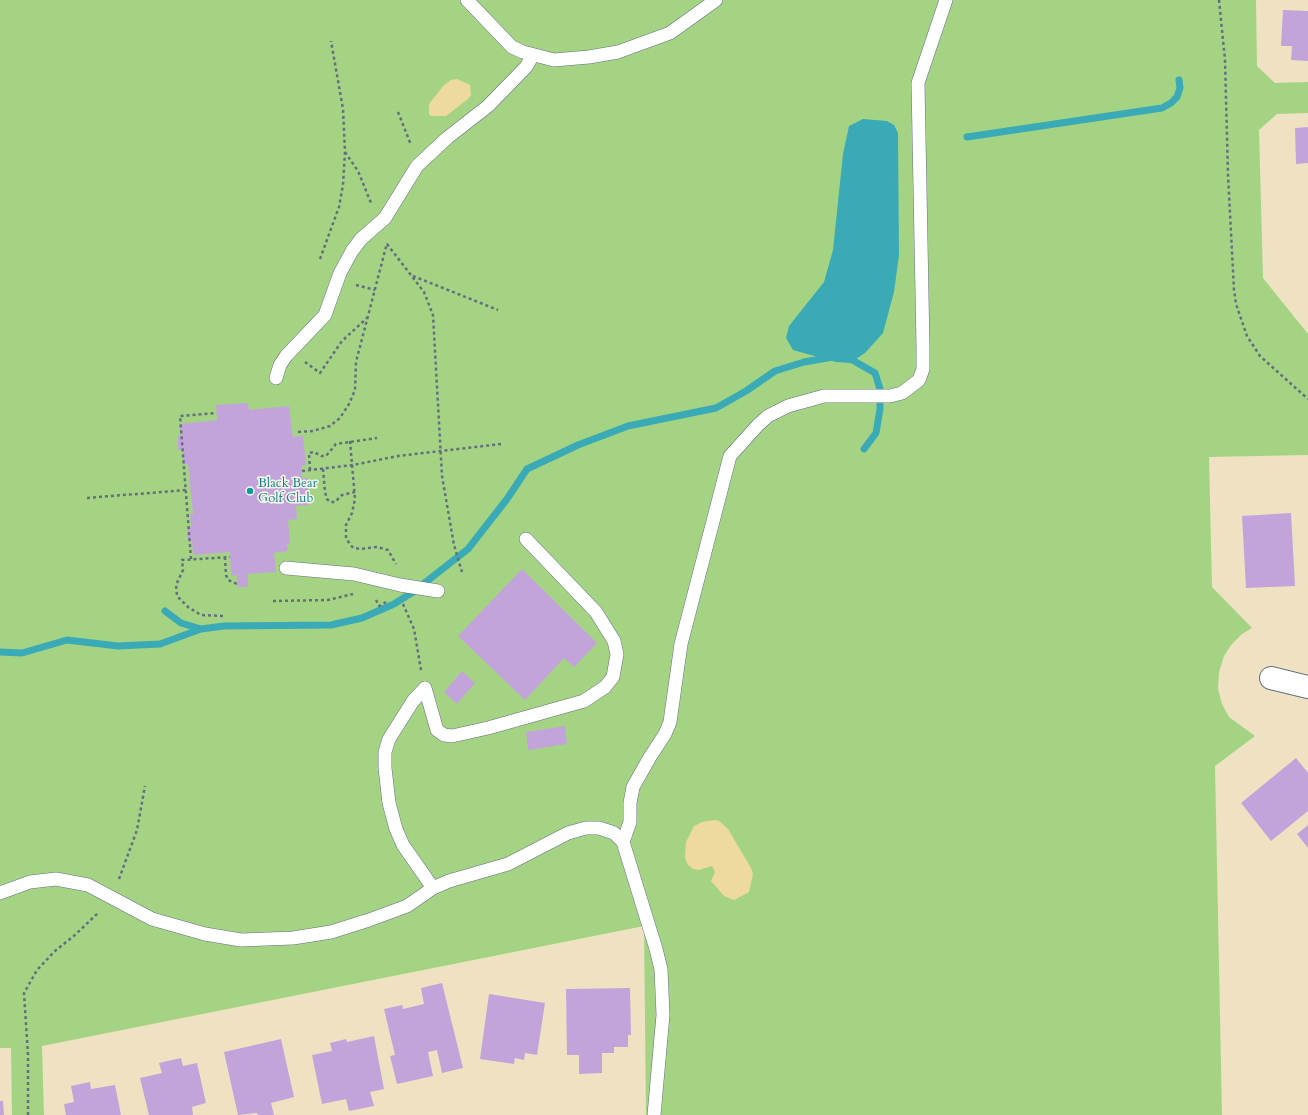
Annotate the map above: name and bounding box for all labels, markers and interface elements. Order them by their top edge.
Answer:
place label: Black Bear Golf Club [258,476,317,507]
marker: Black Bear Golf Club [245,486,255,496]

